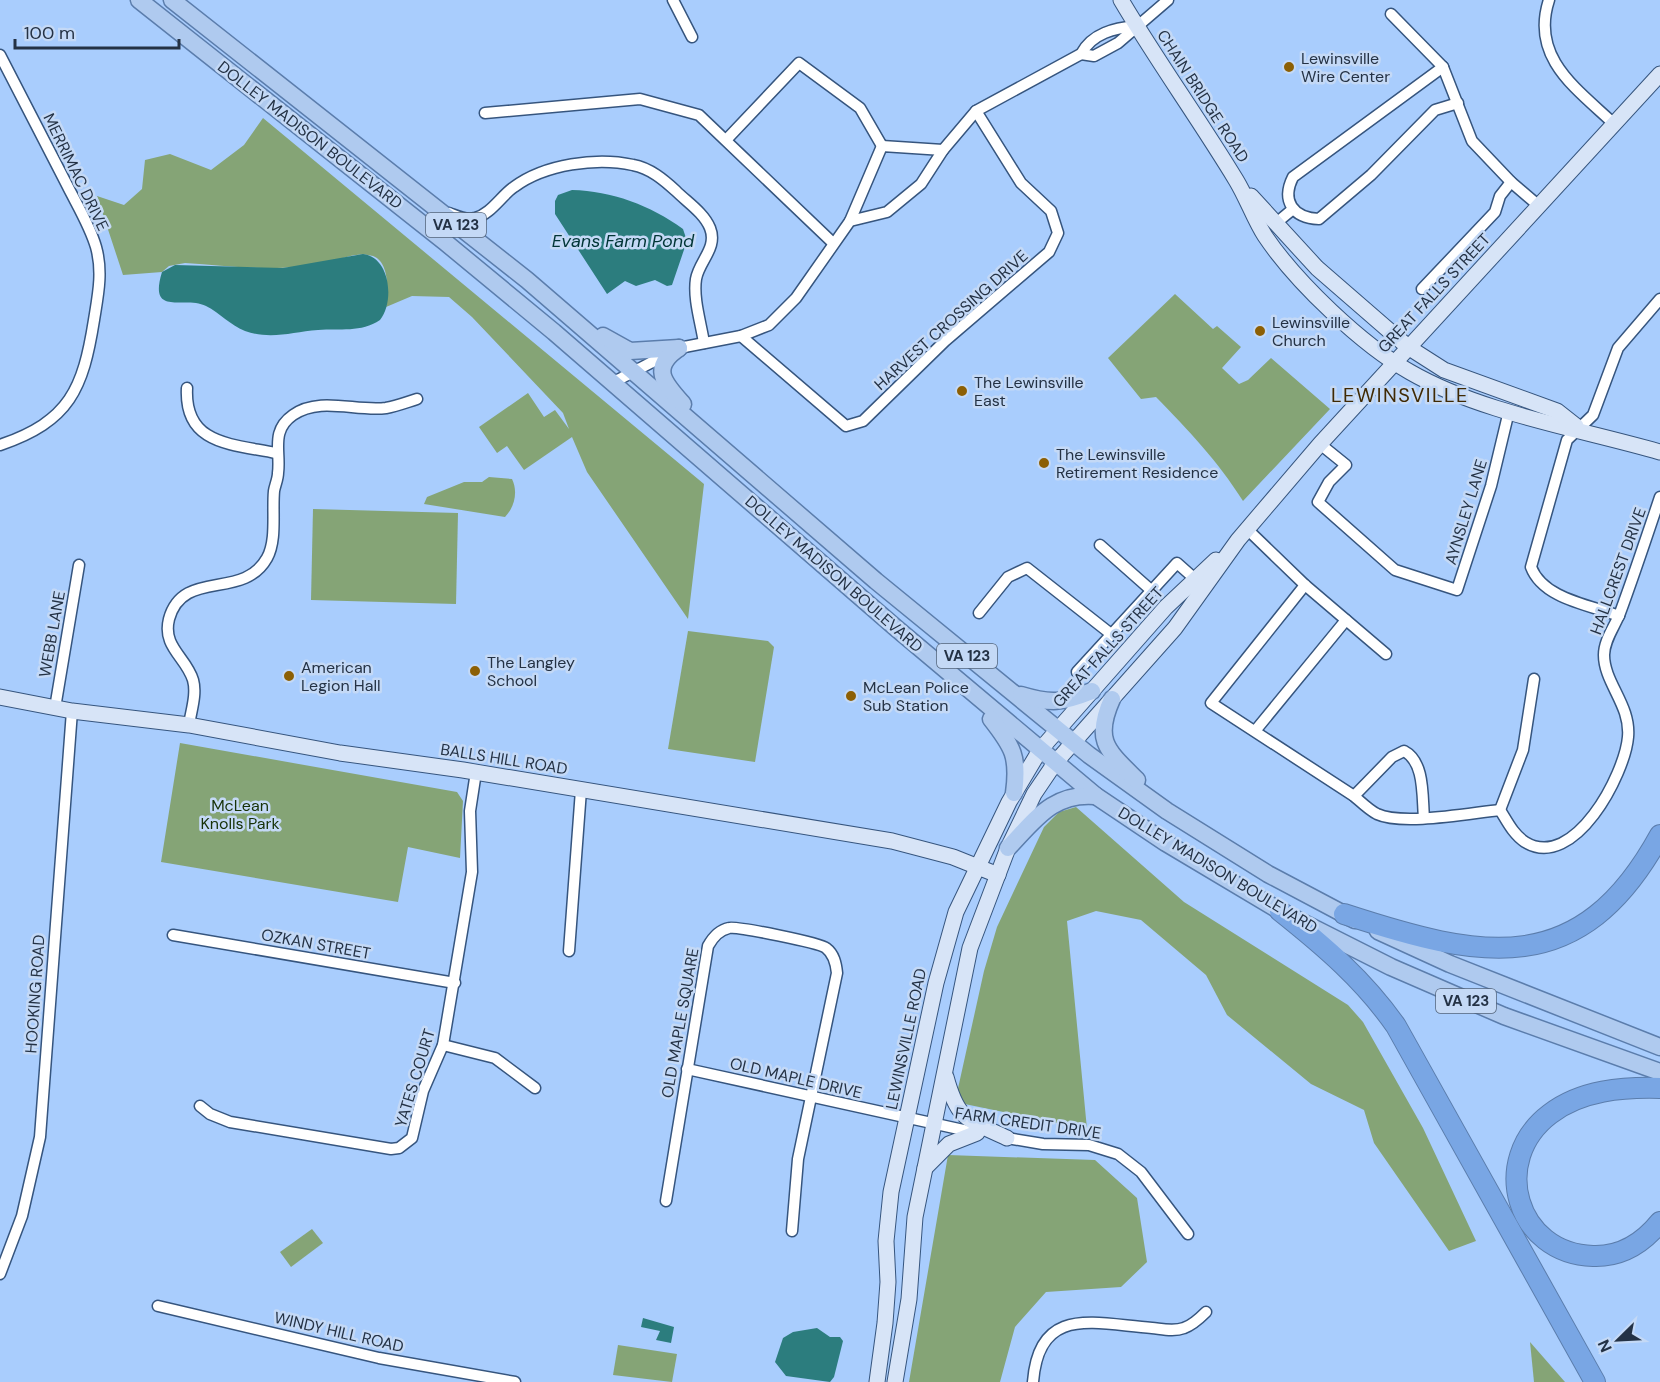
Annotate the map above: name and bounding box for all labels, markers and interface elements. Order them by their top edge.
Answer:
scale bar [15,12,178,50]
text: 100 m [24,21,75,45]
street label: CHAIN BRIDGE ROAD [1152,26,1254,166]
place label: Lewinsville Wire Center [1301,48,1390,87]
street label: DOLLEY MADISON BOULEVARD [213,56,407,214]
marker: Lewinsville Wire Center [1282,60,1296,74]
street label: MERRIMAC DRIVE [38,110,114,234]
road number: VA 123 [426,213,486,237]
water label: Evans Farm Pond [552,229,695,253]
street label: GREAT FALLS STREET [1373,229,1495,357]
street label: HARVEST CROSSING DRIVE [870,245,1032,395]
place label: Lewinsville Church [1272,312,1350,351]
marker: Lewinsville Church [1253,324,1267,338]
place label: The Lewinsville East [974,372,1084,411]
district label: LEWINSVILLE [1331,382,1469,408]
marker: The Lewinsville East [955,384,969,398]
place label: The Lewinsville Retirement Residence [1056,444,1218,483]
marker: The Lewinsville Retirement Residence [1037,456,1051,470]
street label: AYNSLEY LANE [1440,457,1492,567]
street label: DOLLEY MADISON BOULEVARD [741,491,927,657]
street label: HALLCREST DRIVE [1585,505,1651,637]
street label: GREAT FALLS STREET [1048,582,1168,712]
street label: WEBB LANE [34,589,70,679]
road number: VA 123 [937,644,997,668]
place label: The Langley School [487,652,575,691]
place label: American Legion Hall [301,657,381,696]
marker: The Langley School [468,664,482,678]
marker: American Legion Hall [282,669,296,683]
place label: McLean Police Sub Station [863,677,969,716]
marker: McLean Police Sub Station [844,689,858,703]
street label: BALLS HILL ROAD [439,739,569,779]
park label: McLean Knolls Park [200,795,280,834]
street label: DOLLEY MADISON BOULEVARD [1114,802,1322,938]
street label: OZKAN STREET [260,924,372,964]
street label: HOOKING ROAD [20,934,50,1054]
street label: OLD MAPLE SQUARE [656,946,704,1100]
street label: LEWINSVILLE ROAD [881,966,931,1112]
road number: VA 123 [1436,989,1496,1013]
street label: YATES COURT [390,1026,440,1130]
street label: OLD MAPLE DRIVE [728,1053,864,1103]
street label: FARM CREDIT DRIVE [954,1102,1102,1144]
street label: WINDY HILL ROAD [272,1307,406,1357]
north arrow [1588,1310,1648,1370]
text: N [1593,1336,1617,1355]

